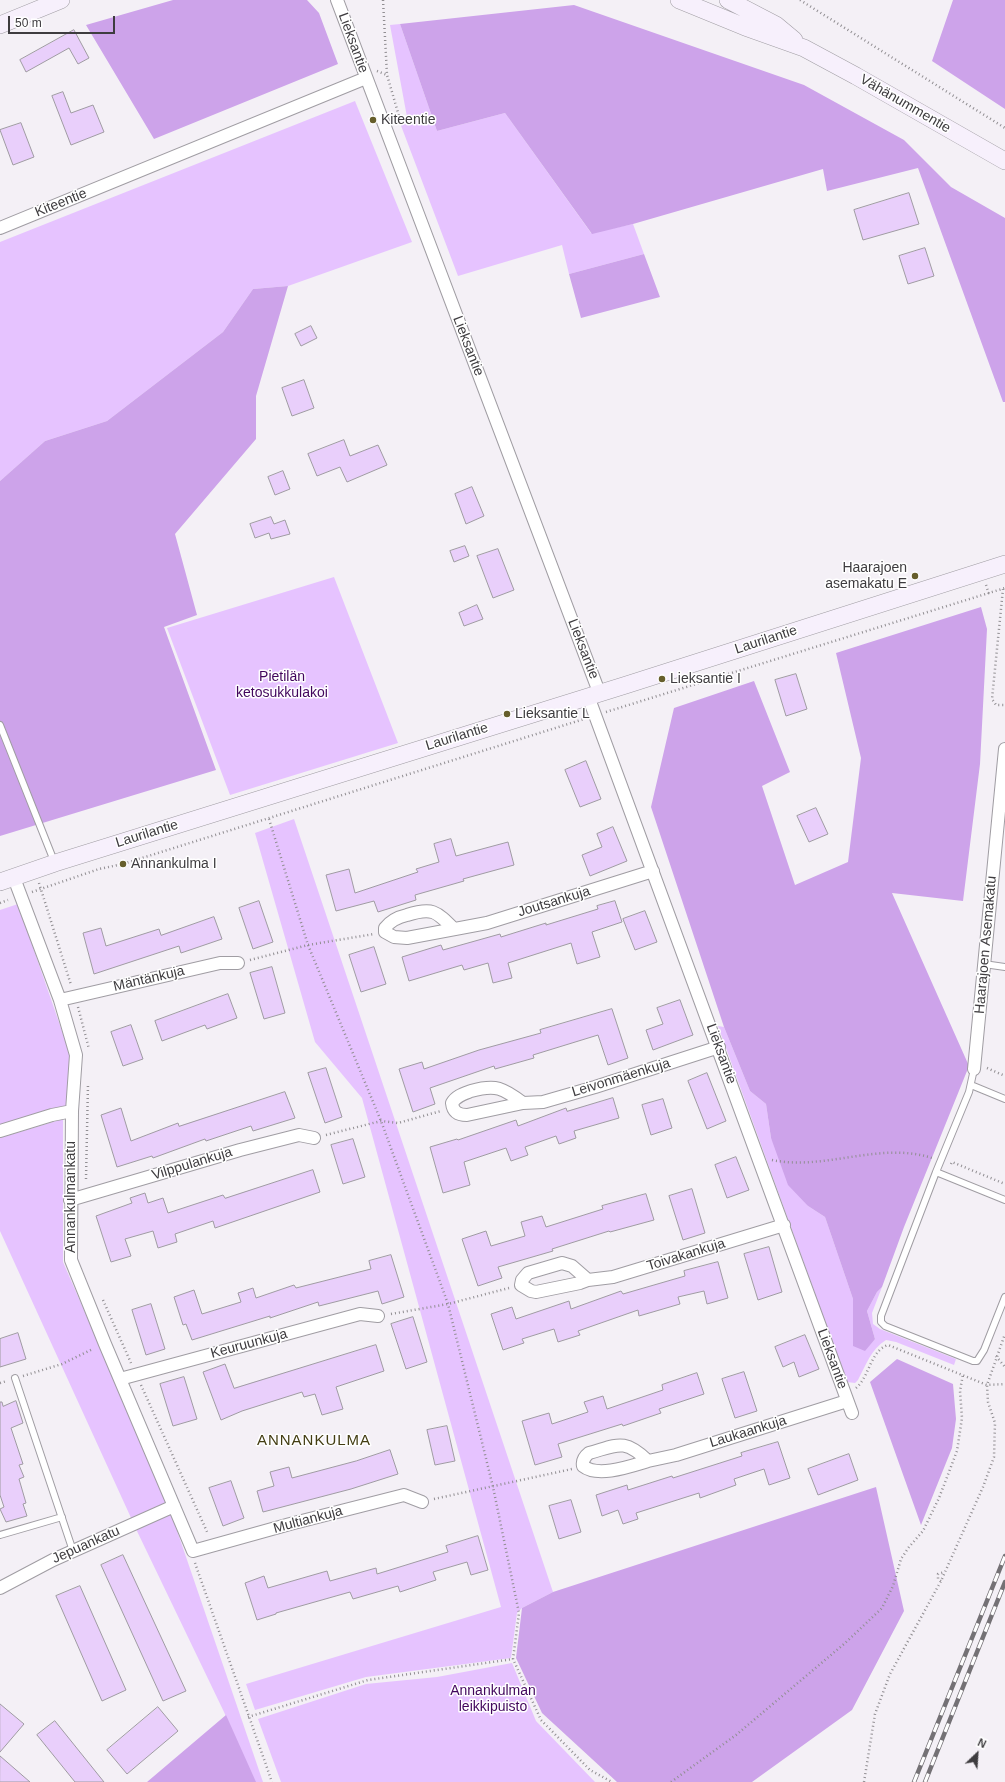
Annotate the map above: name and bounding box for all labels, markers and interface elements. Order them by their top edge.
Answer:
scale bar [10,8,117,34]
street label: Lieksantie [334,11,372,75]
text: 50 m [15,16,42,30]
street label: Vähänummentie [857,71,953,137]
place label: Kiteentie [381,112,435,128]
marker: Kiteentie [368,115,378,125]
street label: Kiteentie [33,185,89,221]
street label: Lieksantie [449,314,487,378]
place label: Haarajoen asemakatu E [825,560,907,592]
marker: Haarajoen asemakatu E [910,571,920,581]
street label: Lieksantie [564,617,602,681]
street label: Laurilantie [733,622,799,658]
park label: Pietilän ketosukkulakoi [236,669,328,702]
place label: Lieksantie I [670,671,741,687]
marker: Lieksantie I [657,674,667,684]
place label: Lieksantie L [515,706,590,722]
marker: Lieksantie L [502,709,512,719]
street label: Laurilantie [424,720,490,754]
street label: Laurilantie [114,817,180,851]
place label: Annankulma I [131,856,217,872]
marker: Annankulma I [118,859,128,869]
street label: Haarajoen Asemakatu [972,875,1000,1015]
street label: Joutsankuja [516,883,592,921]
street label: Mäntänkuja [112,963,186,995]
street label: Lieksantie [702,1022,740,1086]
street label: Leivonmäenkuja [570,1055,672,1101]
street label: Annankulmankatu [63,1141,79,1253]
street label: Vilppulankuja [150,1144,234,1184]
street label: Toivakankuja [645,1235,727,1275]
street label: Keuruunkuja [209,1326,289,1362]
street label: Lieksantie [813,1327,851,1391]
street label: Laukaankuja [708,1412,788,1452]
district label: ANNANKULMA [257,1432,371,1450]
street label: Multiankuja [272,1503,344,1537]
street label: Jepuankatu [50,1523,122,1567]
park label: Annankulman leikkipuisto [450,1683,536,1716]
north arrow [957,1734,997,1774]
text: N [976,1736,988,1750]

